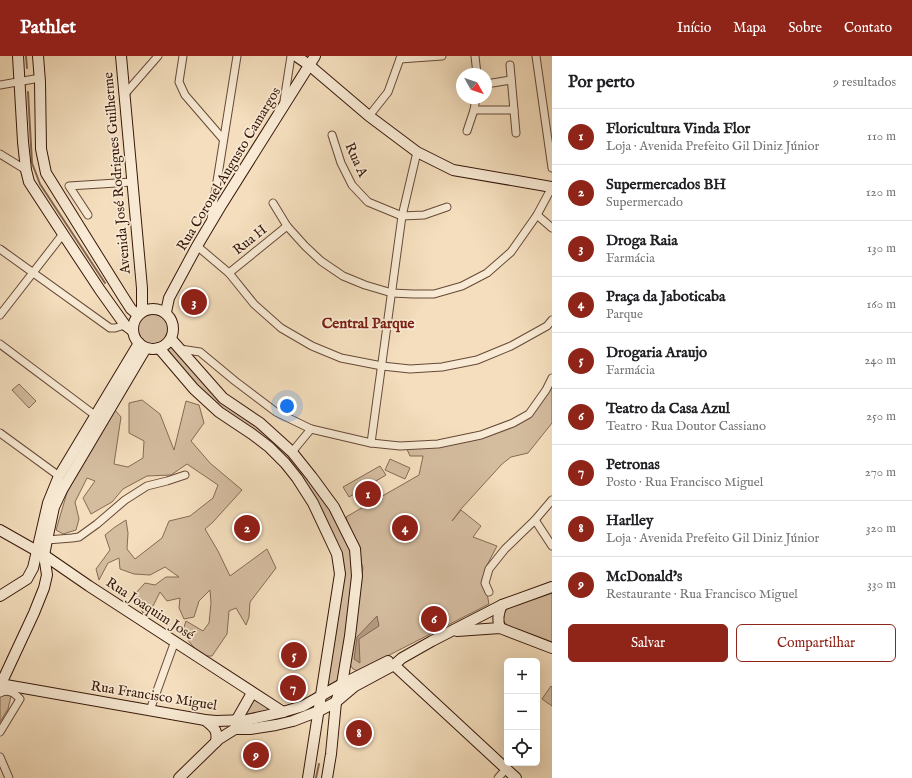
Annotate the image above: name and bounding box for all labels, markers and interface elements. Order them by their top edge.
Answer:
text: Pathlet [20,16,76,40]
text: Início [677,19,711,37]
text: Mapa [733,19,766,37]
text: Sobre [788,19,822,37]
text: Contato [844,19,892,37]
north arrow [456,68,492,104]
street label: Avenida José Rodrigues Guilherme [99,71,135,276]
text: Por perto [568,72,635,93]
text: 9 resultados [833,74,896,91]
street label: Rua Coronel Augusto Camargos [173,84,285,254]
text: Floricultura Vinda Flor [606,119,750,138]
text: 1 [579,128,583,145]
text: 110 m [867,128,896,145]
text: Loja · Avenida Prefeito Gil Diniz Júnior [606,138,819,155]
street label: Rua A [340,140,372,181]
text: Supermercados BH [606,175,726,194]
text: 2 [578,184,584,201]
text: 120 m [866,184,896,201]
text: Supermercado [606,194,683,211]
street label: Rua H [229,221,271,259]
text: Droga Raia [606,231,678,250]
text: 3 [579,240,583,257]
text: 130 m [867,240,896,257]
text: Farmácia [606,250,655,267]
pin: 3 [181,287,207,317]
text: Praça da Jaboticaba [606,287,725,306]
text: 4 [578,296,584,313]
text: 160 m [866,296,896,313]
text: Parque [606,306,643,323]
district label: Central Parque [322,314,414,333]
text: Drogaria Araujo [606,343,707,362]
text: 5 [579,352,583,369]
text: 240 m [864,352,896,369]
text: Farmácia [606,362,655,379]
your location [277,396,297,416]
text: Teatro da Casa Azul [606,399,730,418]
text: 6 [578,408,584,425]
text: 250 m [866,408,896,425]
text: Teatro · Rua Doutor Cassiano [606,418,766,435]
text: Petronas [606,455,660,474]
text: 7 [578,464,584,481]
text: 270 m [865,464,896,481]
text: Posto · Rua Francisco Miguel [606,474,763,491]
pin: 1 [355,479,381,509]
text: Harlley [606,511,653,530]
pin: 2 [234,513,260,543]
pin: 4 [392,513,418,543]
text: 8 [578,520,584,537]
text: 320 m [866,520,896,537]
text: Loja · Avenida Prefeito Gil Diniz Júnior [606,530,819,547]
text: McDonald's [606,567,682,586]
street label: Rua Joaquim José [102,574,198,645]
text: 9 [578,576,584,593]
text: 330 m [867,576,896,593]
text: Restaurante · Rua Francisco Miguel [606,586,798,603]
pin: 6 [421,604,447,634]
button: Salvar [568,624,728,662]
button: Compartilhar [736,624,896,662]
pin: 5 [281,640,307,670]
map controls [504,658,540,766]
button: + [504,658,540,694]
pin: 7 [280,673,306,703]
street label: Rua Francisco Miguel [90,677,219,715]
button: − [504,694,540,730]
pin: 8 [346,718,372,748]
button: locate [504,730,540,766]
pin: 9 [243,740,269,770]

